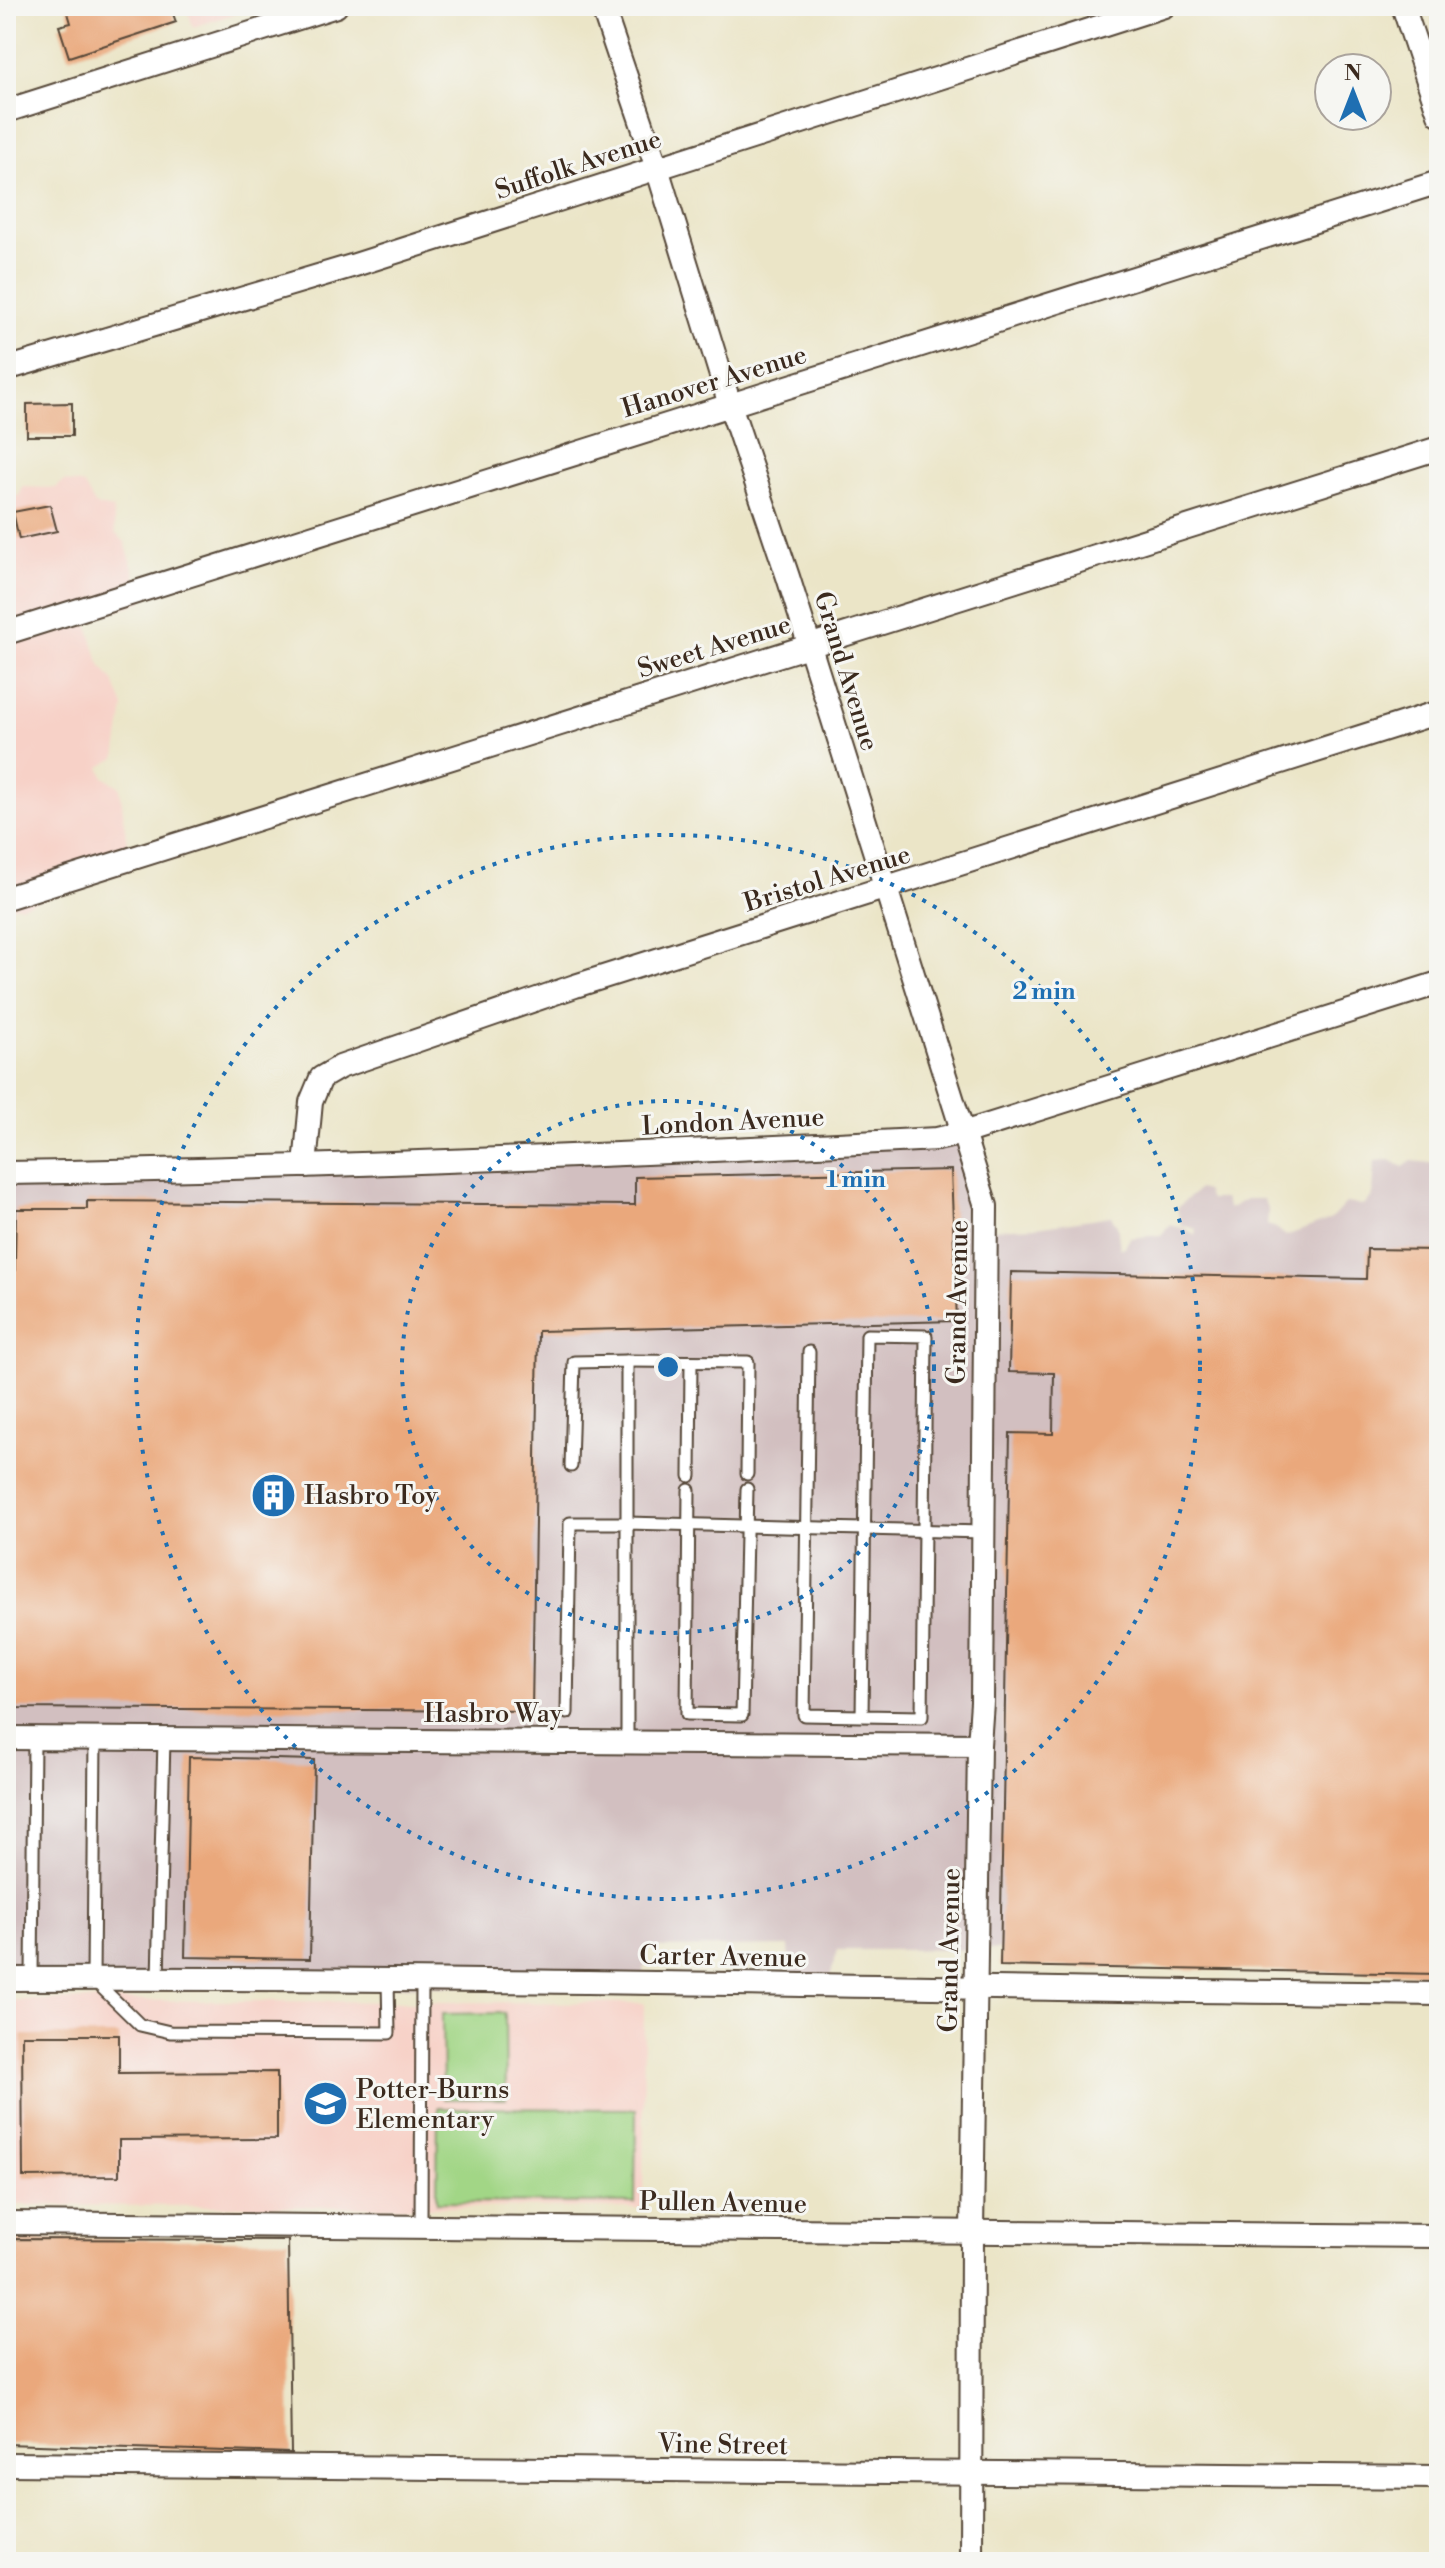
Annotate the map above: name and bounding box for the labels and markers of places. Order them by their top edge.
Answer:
centre of rings [654,1353,682,1381]
building icon: Hasbro Toy [249,1471,297,1519]
place label: Hasbro Toy [304,1480,438,1512]
place label: Potter-Burns Elementary [356,2074,509,2136]
school or university icon: Potter-Burns Elementary [301,2080,349,2128]

